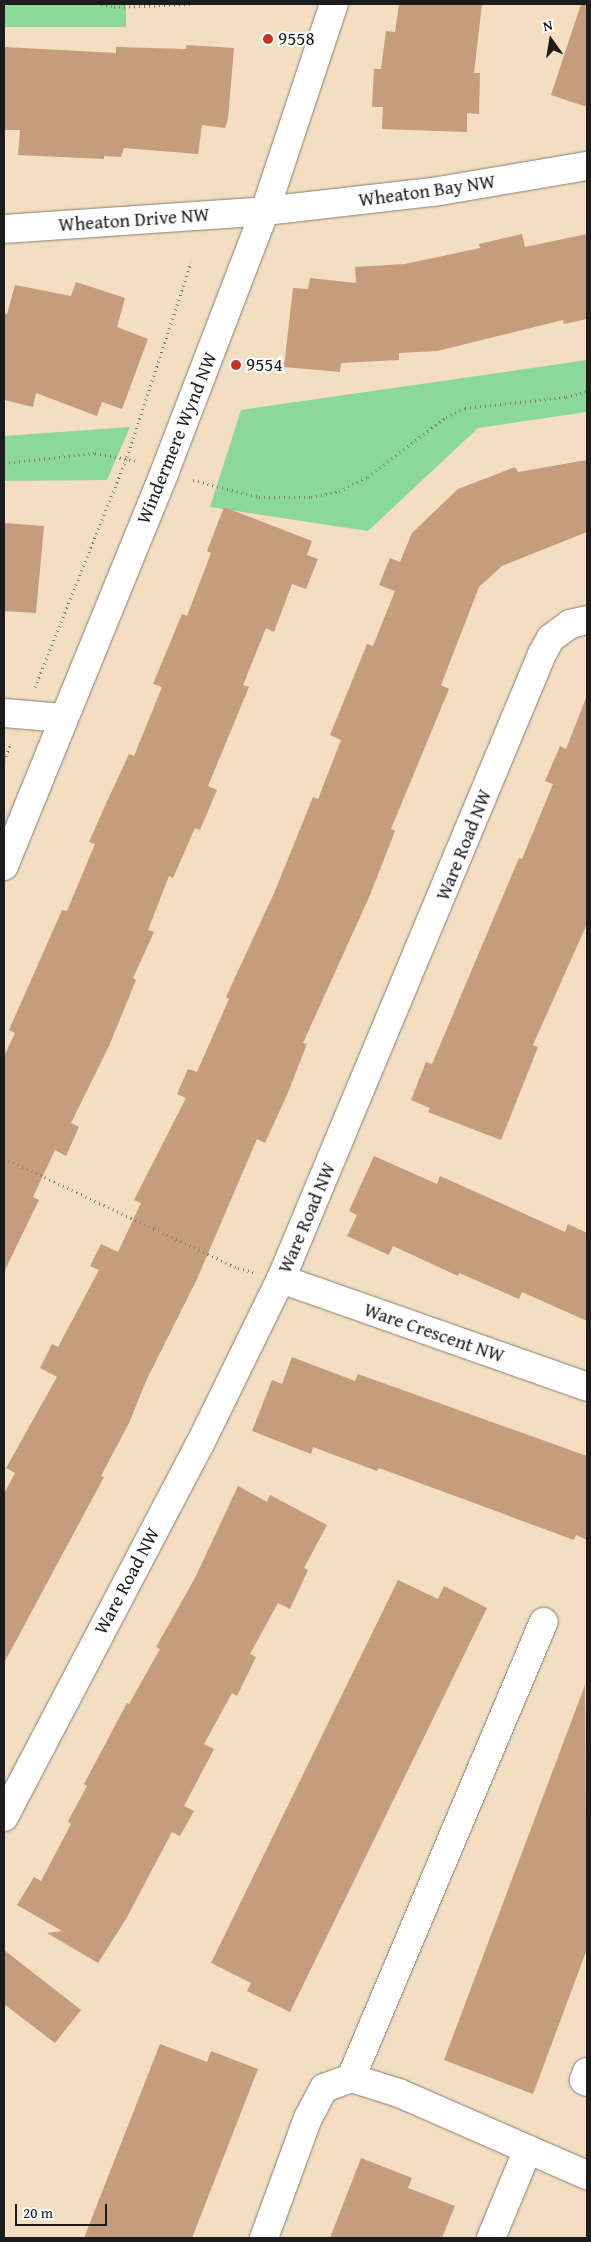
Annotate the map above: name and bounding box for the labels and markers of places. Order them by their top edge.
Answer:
place label: 9558 [278,28,315,50]
marker: 9558 [262,33,274,45]
place label: 9554 [246,354,283,376]
marker: 9554 [230,359,242,371]

